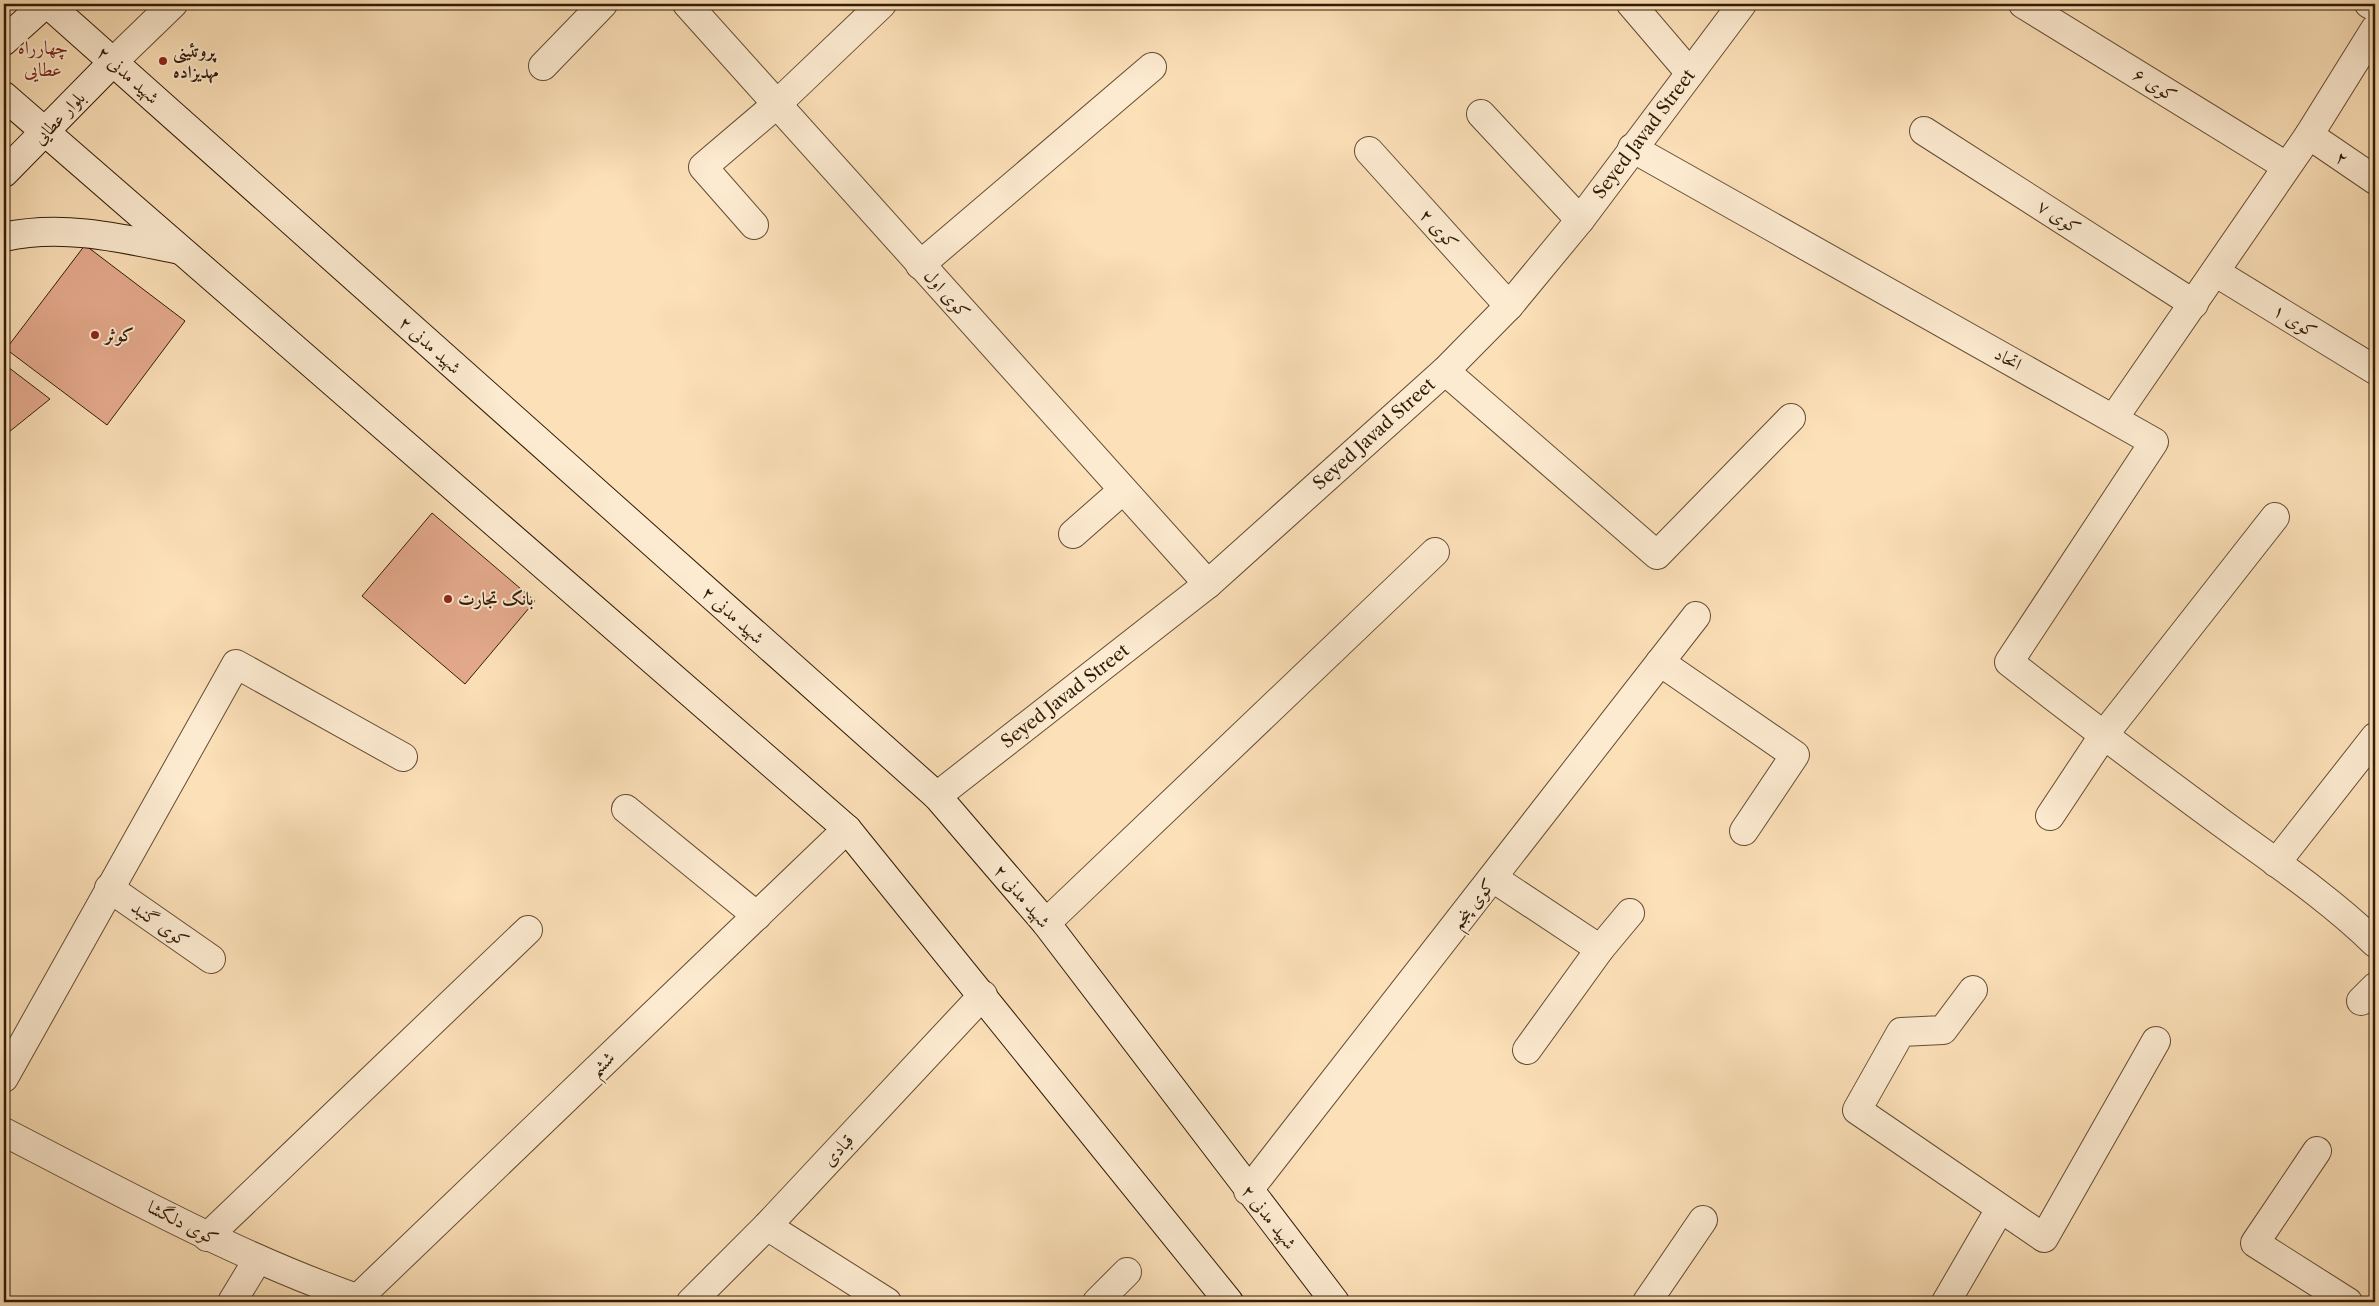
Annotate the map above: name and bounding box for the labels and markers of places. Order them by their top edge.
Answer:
place label: پروتئينی مهديزاده [173,40,218,84]
marker: پروتئينی مهديزاده [157,55,169,67]
place label: کوثر [103,324,134,346]
marker: کوثر [89,329,101,341]
place label: بانک تجارت [458,588,533,610]
marker: بانک تجارت [442,593,454,605]

